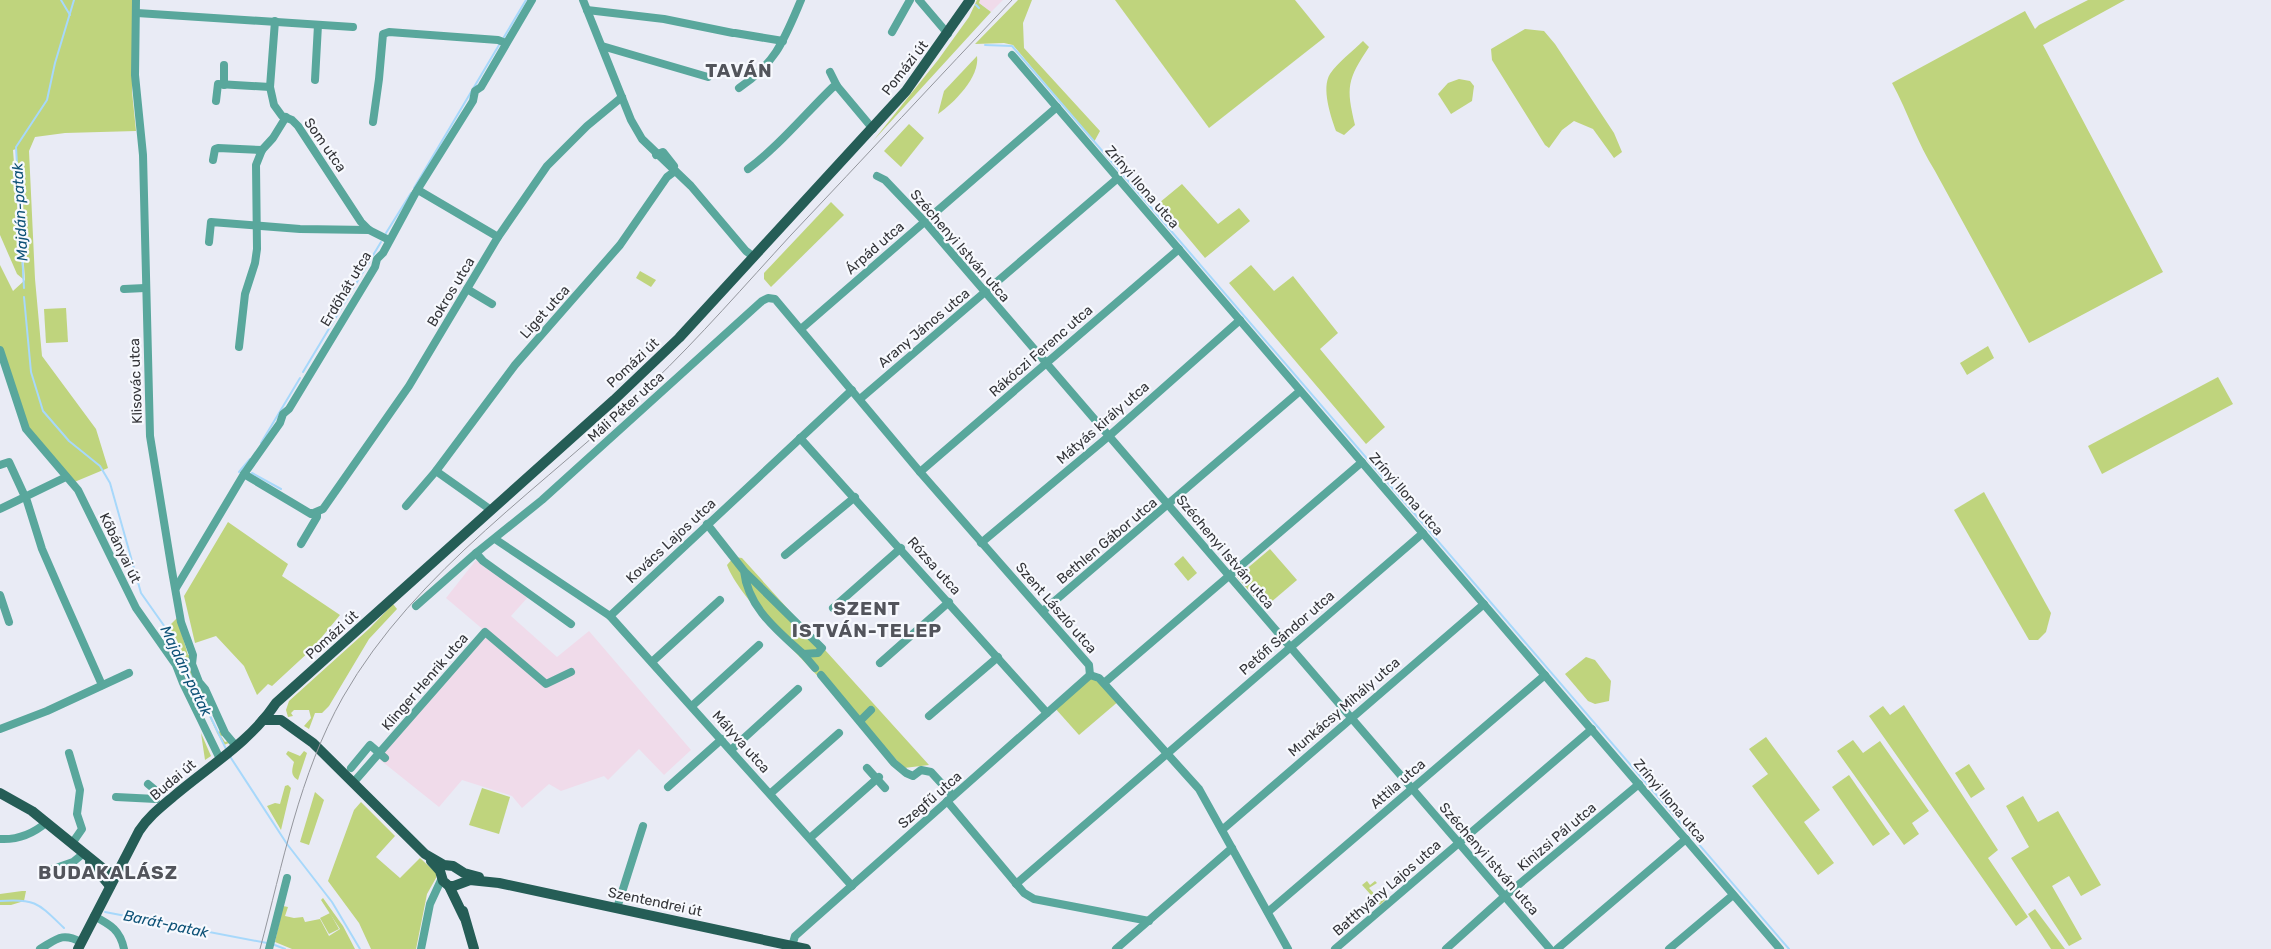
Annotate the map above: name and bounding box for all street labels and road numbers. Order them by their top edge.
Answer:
street label: Pomázi út [878,37,932,99]
street label: Som utca [300,115,350,175]
street label: Zrínyi Ilona utca [1101,142,1183,232]
street label: Széchenyi István utca [907,186,1013,306]
street label: Árpád utca [842,217,908,278]
street label: Erdőhát utca [317,248,375,330]
street label: Bokros utca [424,254,478,330]
street label: Liget utca [517,282,573,342]
street label: Arany János utca [875,285,973,371]
street label: Rákóczi Ferenc utca [986,301,1096,401]
street label: Pomázi út [603,334,663,391]
street label: Klisovác utca [126,338,146,424]
street label: Máli Péter utca [584,368,668,446]
street label: Mátyás király utca [1053,378,1153,468]
street label: Zrínyi Ilona utca [1365,449,1447,539]
street label: Széchenyi István utca [1172,492,1278,612]
street label: Bethlen Gábor utca [1053,494,1161,588]
street label: Kovács Lajos utca [623,495,719,587]
street label: Kőbányai út [96,510,145,586]
street label: Rózsa utca [904,534,964,598]
street label: Szent László utca [1012,559,1100,657]
street label: Petőfi Sándor utca [1236,587,1338,679]
street label: Pomázi út [302,607,362,663]
street label: Klinger Henrik utca [378,630,472,734]
street label: Munkácsy Mihály utca [1285,654,1403,760]
street label: Mályva utca [709,707,773,777]
street label: Budai út [147,756,200,804]
street label: Attila utca [1367,756,1429,812]
street label: Zrínyi Ilona utca [1630,756,1710,846]
street label: Szegfű utca [895,768,965,832]
street label: Széchenyi István utca [1436,799,1542,919]
street label: Kinizsi Pál utca [1514,799,1600,875]
street label: Batthyány Lajos utca [1329,836,1445,940]
street label: Szentendrei út [606,884,704,920]

